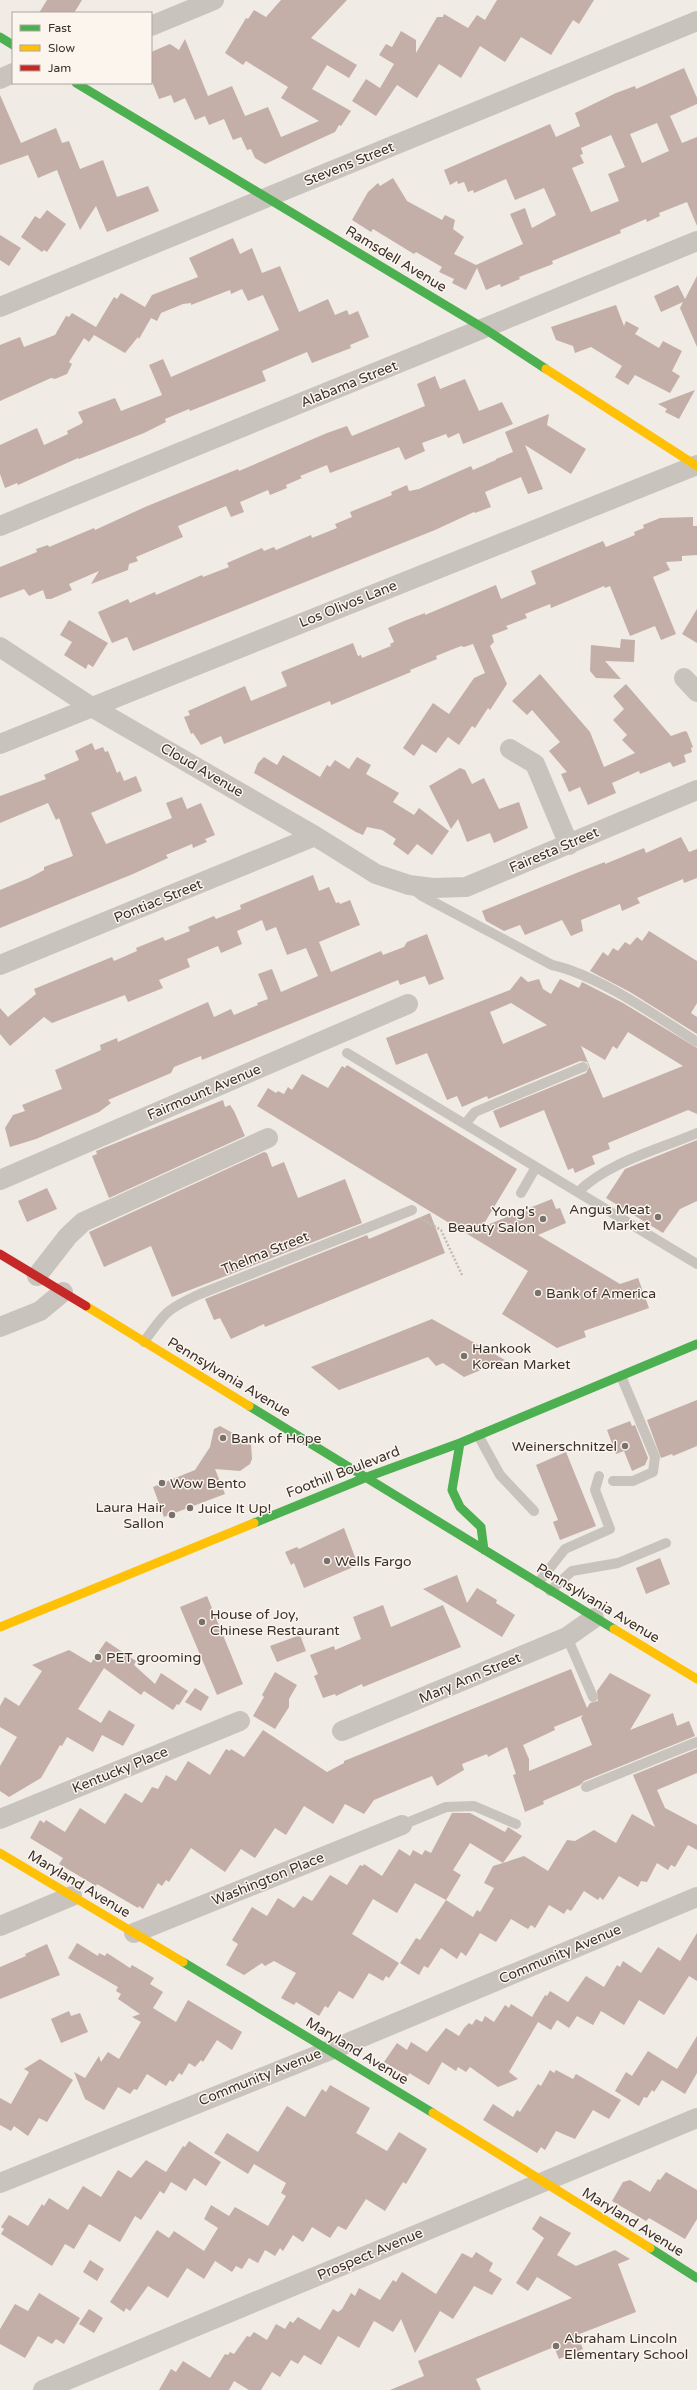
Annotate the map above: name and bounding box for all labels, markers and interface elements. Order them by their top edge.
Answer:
legend [12,12,152,84]
text: Fast [48,21,72,35]
text: Slow [48,41,75,55]
text: Jam [48,61,71,75]
street label: Stevens Street [302,138,397,190]
street label: Ramsdell Avenue [342,222,450,296]
street label: Alabama Street [298,357,400,411]
street label: Los Olivos Lane [297,577,399,631]
street label: Cloud Avenue [158,739,247,801]
street label: Fairesta Street [507,823,602,876]
street label: Pontiac Street [111,875,205,926]
street label: Fairmount Avenue [145,1060,263,1124]
place label: Angus Meat Market [569,1201,651,1234]
place label: Yong's Beauty Salon [448,1203,535,1236]
marker: Angus Meat Market [653,1212,663,1222]
marker: Yong's Beauty Salon [538,1214,548,1224]
street label: Thelma Street [219,1228,312,1278]
place label: Bank of America [546,1285,656,1302]
marker: Bank of America [533,1288,543,1298]
street label: Pennsylvania Avenue [164,1333,294,1421]
place label: Hankook Korean Market [472,1340,571,1373]
marker: Hankook Korean Market [459,1351,469,1361]
place label: Bank of Hope [231,1430,322,1447]
marker: Bank of Hope [218,1433,228,1443]
place label: Weinerschnitzel [512,1438,617,1455]
marker: Weinerschnitzel [620,1441,630,1451]
street label: Foothill Boulevard [284,1443,402,1501]
place label: Wow Bento [170,1475,246,1492]
marker: Wow Bento [157,1478,167,1488]
place label: Laura Hair Sallon [95,1499,165,1532]
place label: Juice It Up! [198,1500,271,1517]
marker: Juice It Up! [185,1503,195,1513]
marker: Laura Hair Sallon [167,1510,177,1520]
place label: Wells Fargo [335,1553,412,1570]
marker: Wells Fargo [322,1556,332,1566]
street label: Pennsylvania Avenue [533,1559,663,1647]
place label: House of Joy, Chinese Restaurant [210,1606,340,1639]
marker: House of Joy, Chinese Restaurant [197,1617,207,1627]
place label: PET grooming [106,1649,201,1666]
street label: Mary Ann Street [417,1649,524,1707]
marker: PET grooming [93,1652,103,1662]
street label: Kentucky Place [70,1743,170,1797]
street label: Maryland Avenue [25,1847,133,1921]
street label: Washington Place [209,1849,327,1909]
street label: Community Avenue [497,1921,624,1987]
street label: Maryland Avenue [303,2014,411,2088]
street label: Community Avenue [196,2045,324,2109]
street label: Maryland Avenue [579,2184,687,2260]
street label: Prospect Avenue [315,2224,425,2284]
place label: Abraham Lincoln Elementary School [564,2330,688,2363]
marker: Abraham Lincoln Elementary School [551,2341,561,2351]

